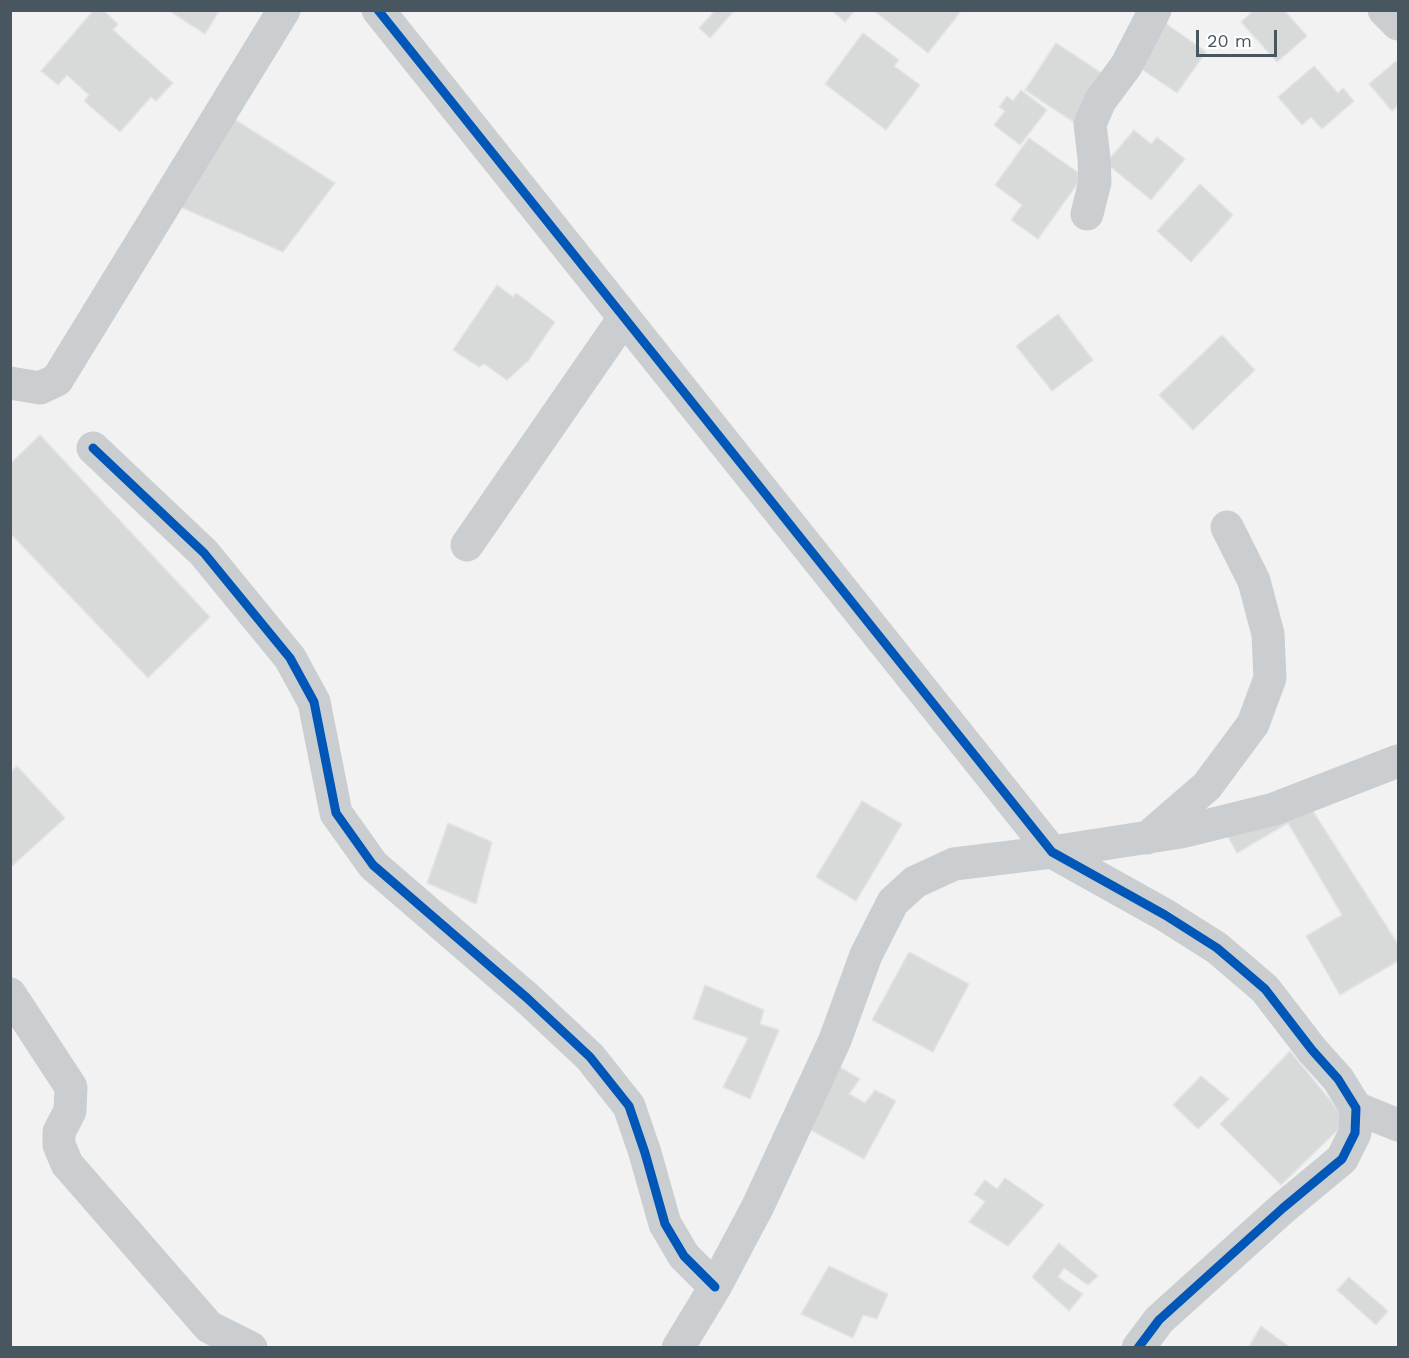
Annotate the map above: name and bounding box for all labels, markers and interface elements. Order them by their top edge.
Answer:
scale bar [1199,18,1280,56]
text: 20 m [1207,30,1252,51]

